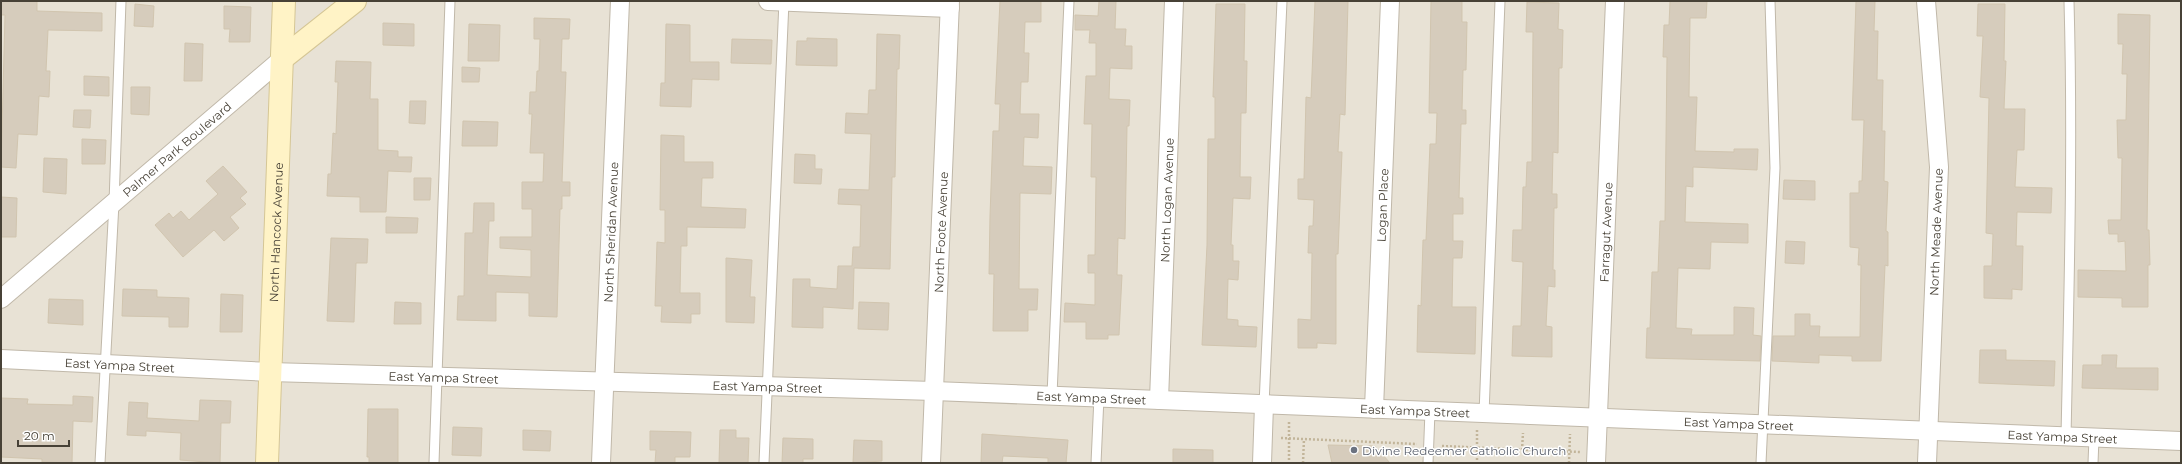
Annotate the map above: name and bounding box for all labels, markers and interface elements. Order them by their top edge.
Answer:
street label: Palmer Park Boulevard [119,98,234,200]
street label: North Logan Avenue [1157,137,1176,263]
street label: North Sheridan Avenue [600,161,621,303]
street label: North Hancock Avenue [265,162,286,302]
street label: Logan Place [1373,168,1391,242]
street label: North Meade Avenue [1926,168,1946,296]
street label: North Foote Avenue [931,171,950,293]
street label: Farragut Avenue [1596,182,1615,283]
street label: East Yampa Street [64,355,175,375]
street label: East Yampa Street [388,368,499,386]
street label: East Yampa Street [712,377,823,395]
street label: East Yampa Street [1036,388,1147,407]
street label: East Yampa Street [1360,401,1471,420]
street label: East Yampa Street [1683,414,1794,433]
scale bar [18,422,69,448]
street label: East Yampa Street [2007,427,2118,446]
text: 20 m [24,428,55,443]
place label: Divine Redeemer Catholic Church [1362,443,1566,458]
marker: Divine Redeemer Catholic Church [1349,445,1359,455]

